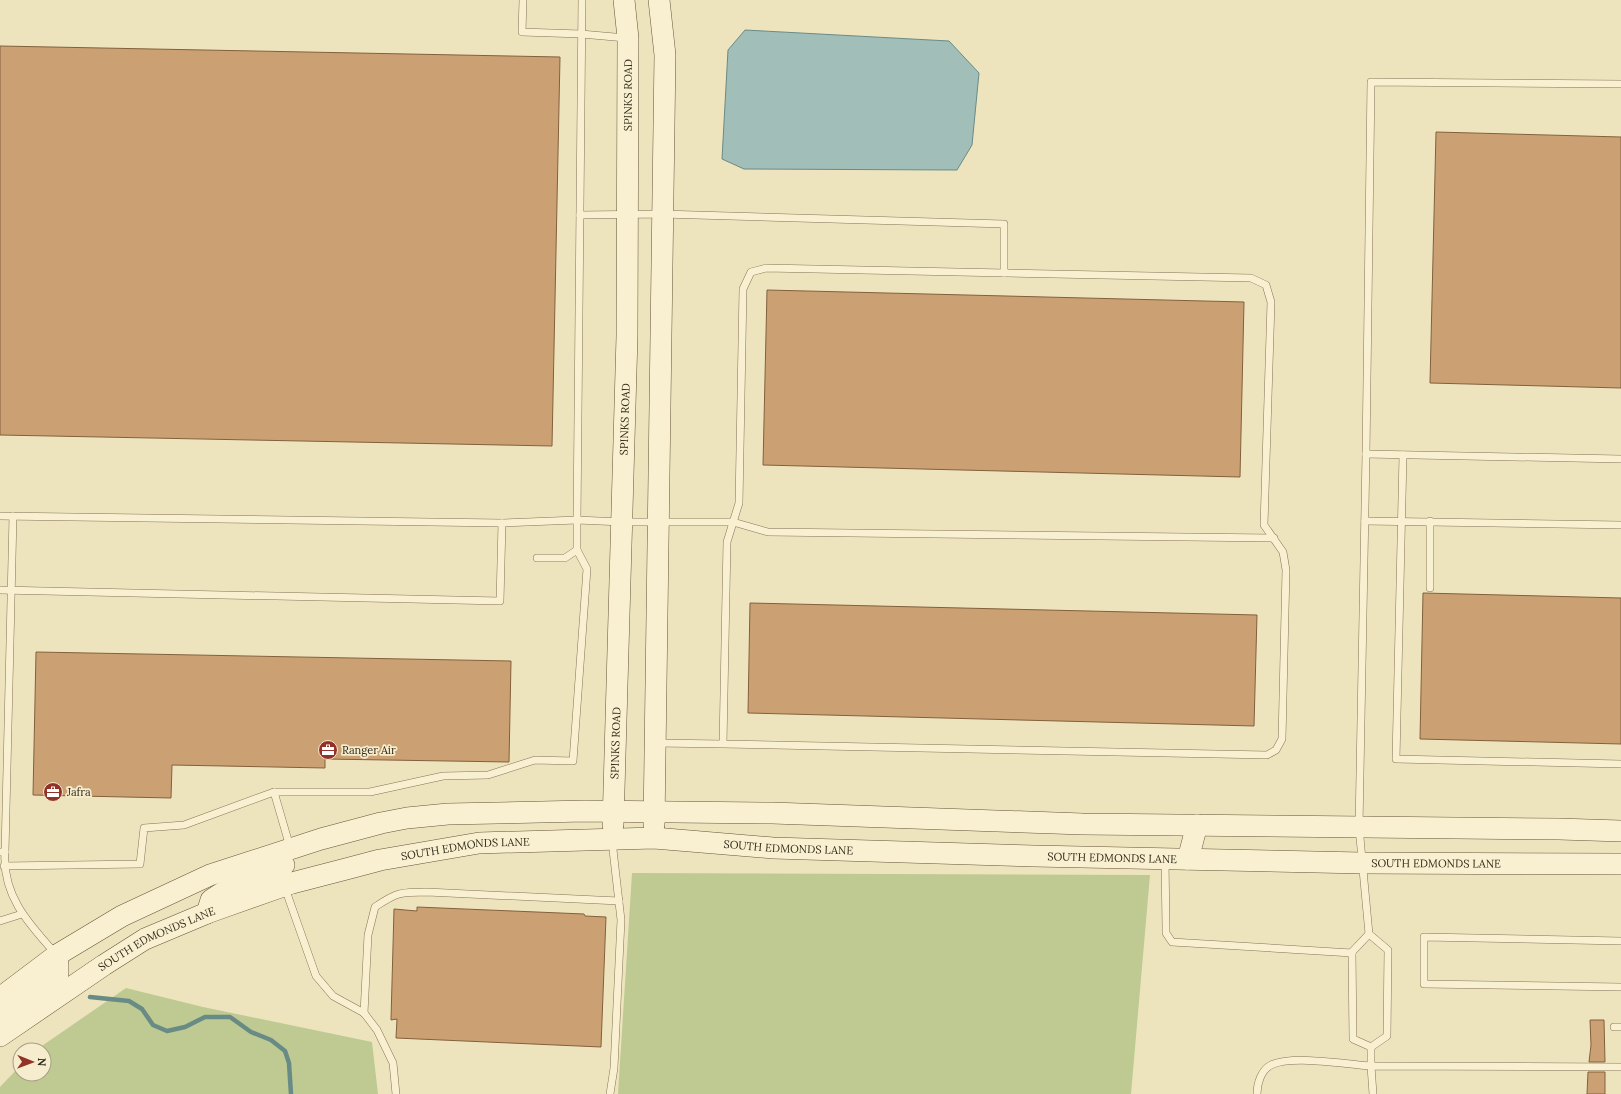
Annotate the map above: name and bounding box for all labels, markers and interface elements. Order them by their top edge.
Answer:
street label: SPINKS ROAD [621,59,635,131]
street label: SPINKS ROAD [617,383,633,455]
street label: SPINKS ROAD [607,707,623,779]
office icon: Ranger Air [317,739,339,761]
place label: Ranger Air [342,743,396,757]
office icon: Jafra [42,781,64,803]
place label: Jafra [66,785,91,799]
street label: SOUTH EDMONDS LANE [400,835,530,863]
street label: SOUTH EDMONDS LANE [723,837,853,857]
street label: SOUTH EDMONDS LANE [1047,849,1177,866]
street label: SOUTH EDMONDS LANE [1371,856,1501,871]
street label: SOUTH EDMONDS LANE [95,904,217,974]
north arrow [12,1042,52,1082]
text: N [35,1058,49,1067]

